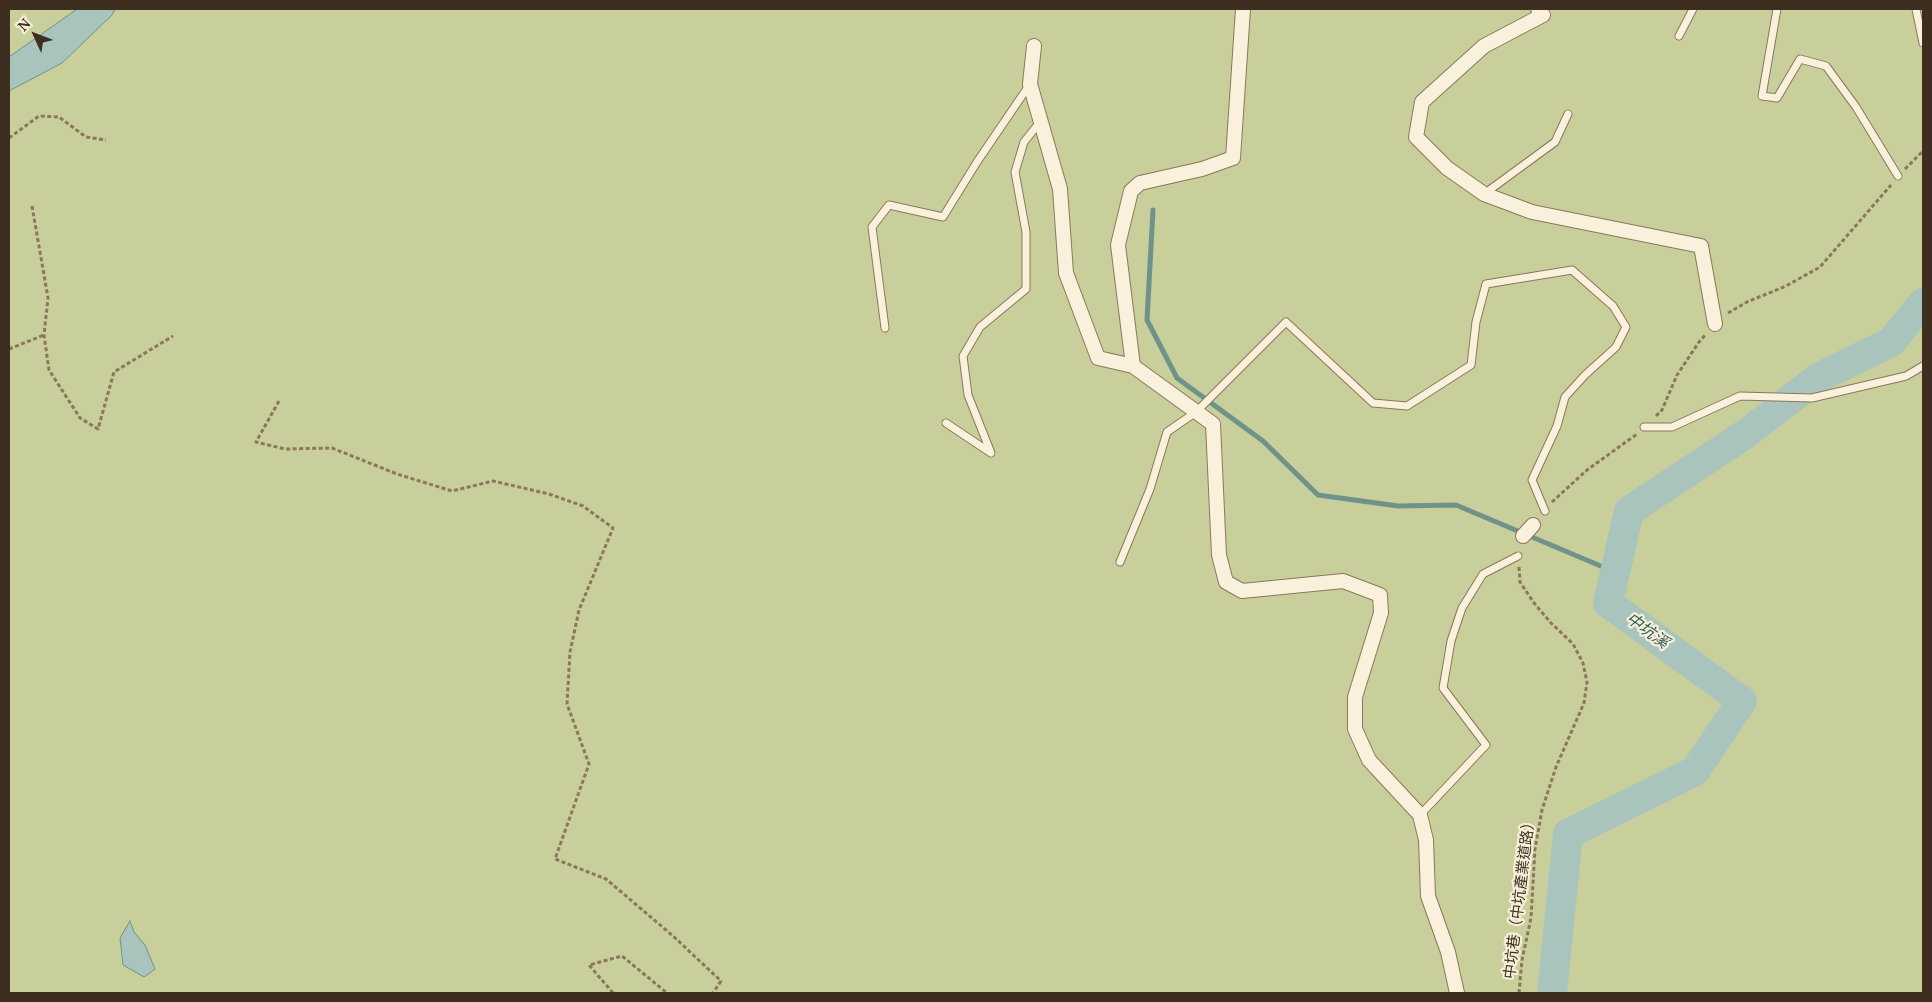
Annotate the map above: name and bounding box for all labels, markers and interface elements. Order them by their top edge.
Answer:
north arrow [10,10,60,60]
text: N [13,14,34,35]
water label: 中坑溪 [1622,609,1672,653]
street label: 中坑巷（中坑產業道路） [1501,814,1539,980]

